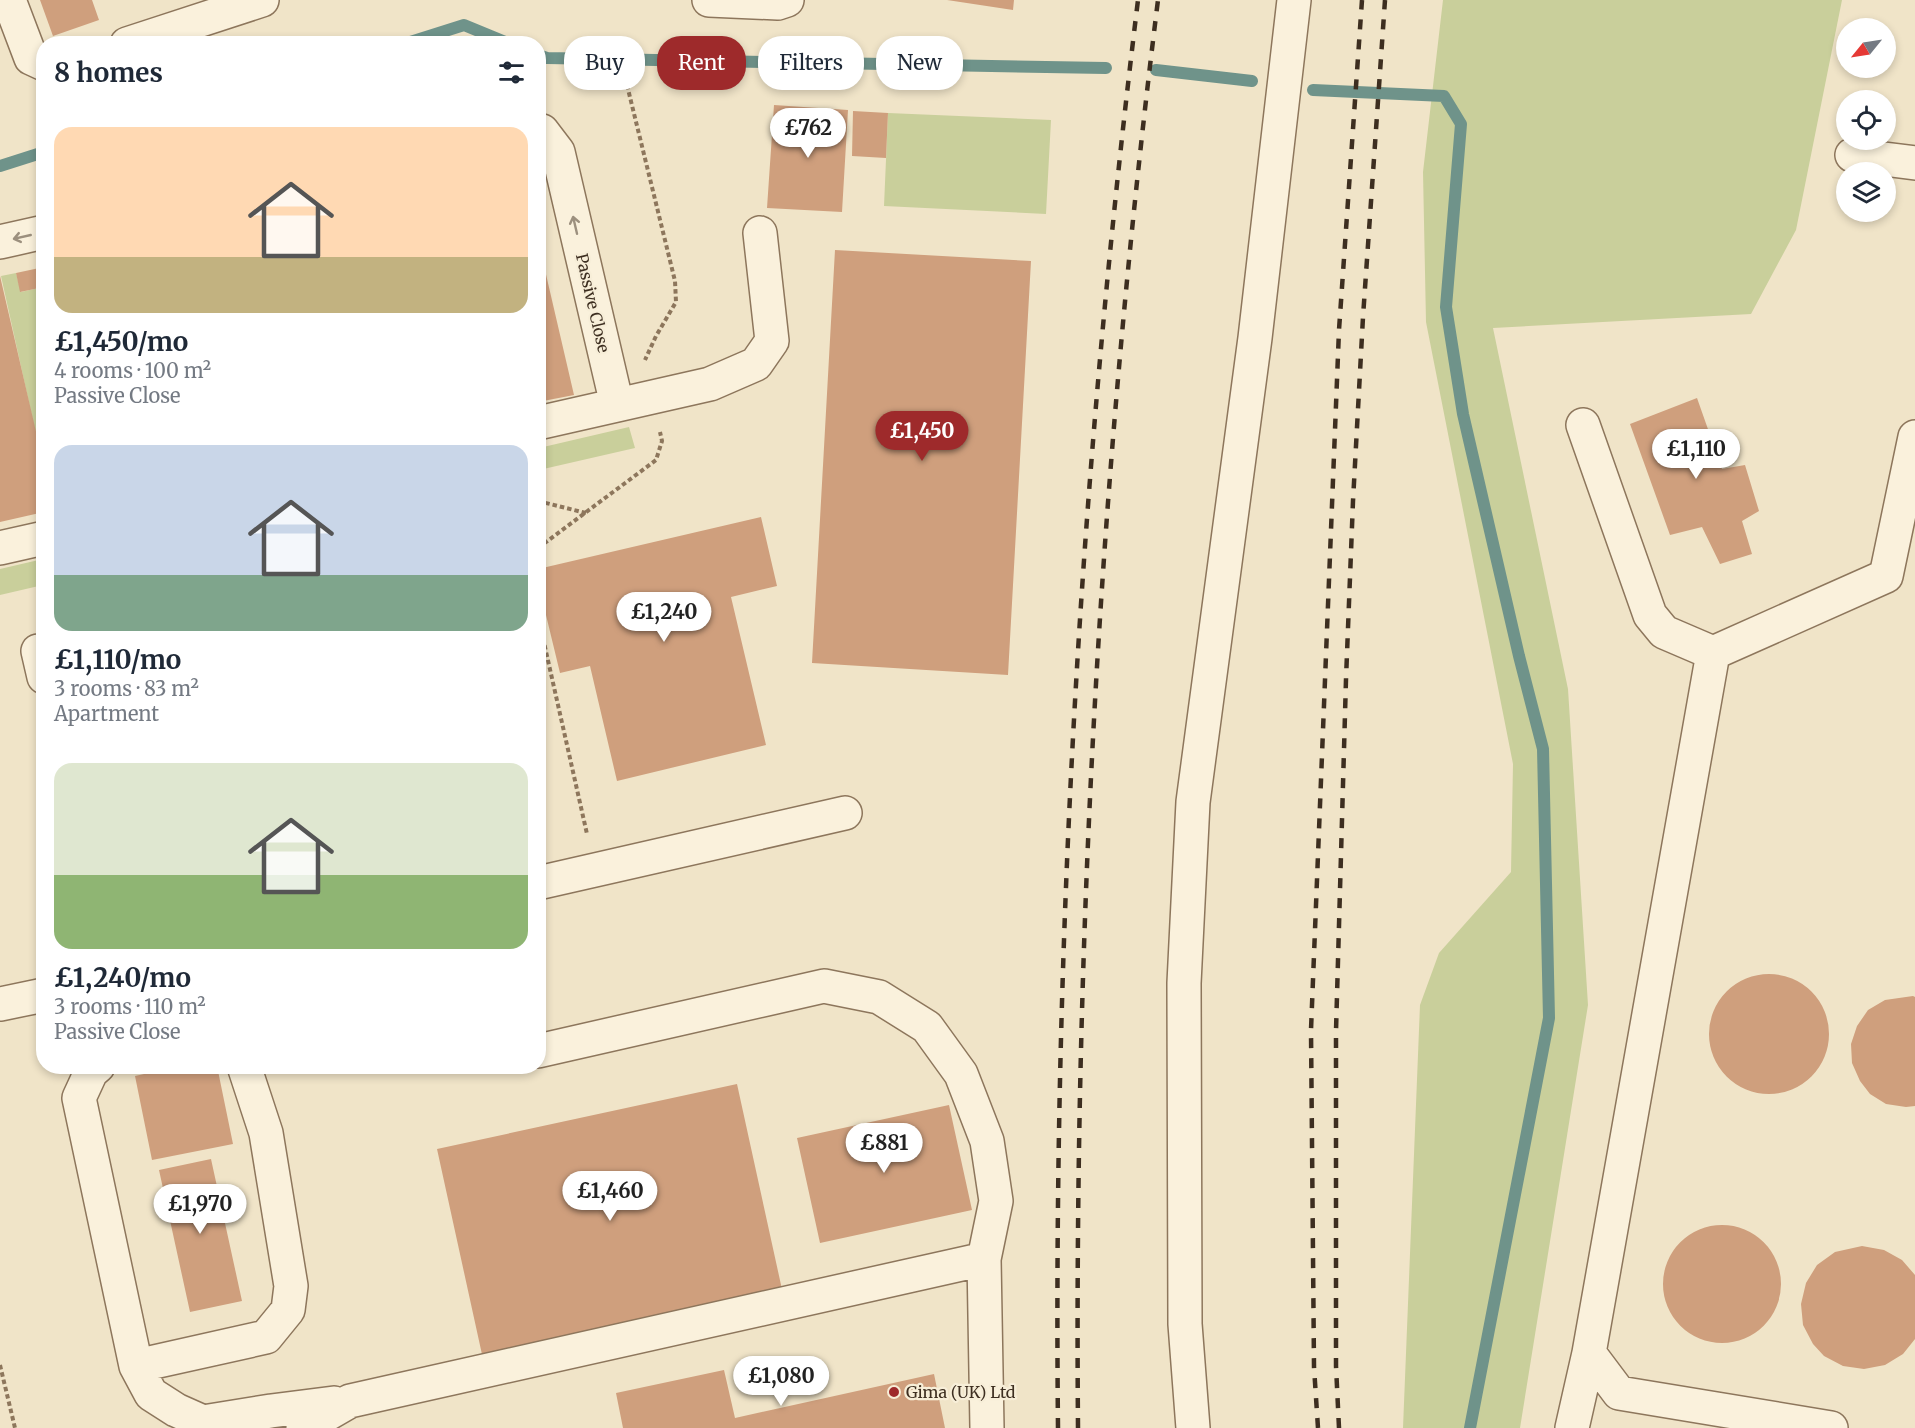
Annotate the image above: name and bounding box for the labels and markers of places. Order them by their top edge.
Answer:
pin: £762 [772,108,844,159]
pin: £1,450 [873,411,971,462]
pin: £1,110 [1647,429,1745,480]
pin: £1,240 [615,592,713,643]
pin: £881 [848,1123,920,1174]
pin: £1,460 [561,1171,659,1222]
pin: £1,970 [151,1184,249,1235]
pin: £1,080 [732,1356,830,1407]
place label: Gima (UK) Ltd [906,1382,1016,1402]
marker: Gima (UK) Ltd [887,1385,901,1399]

